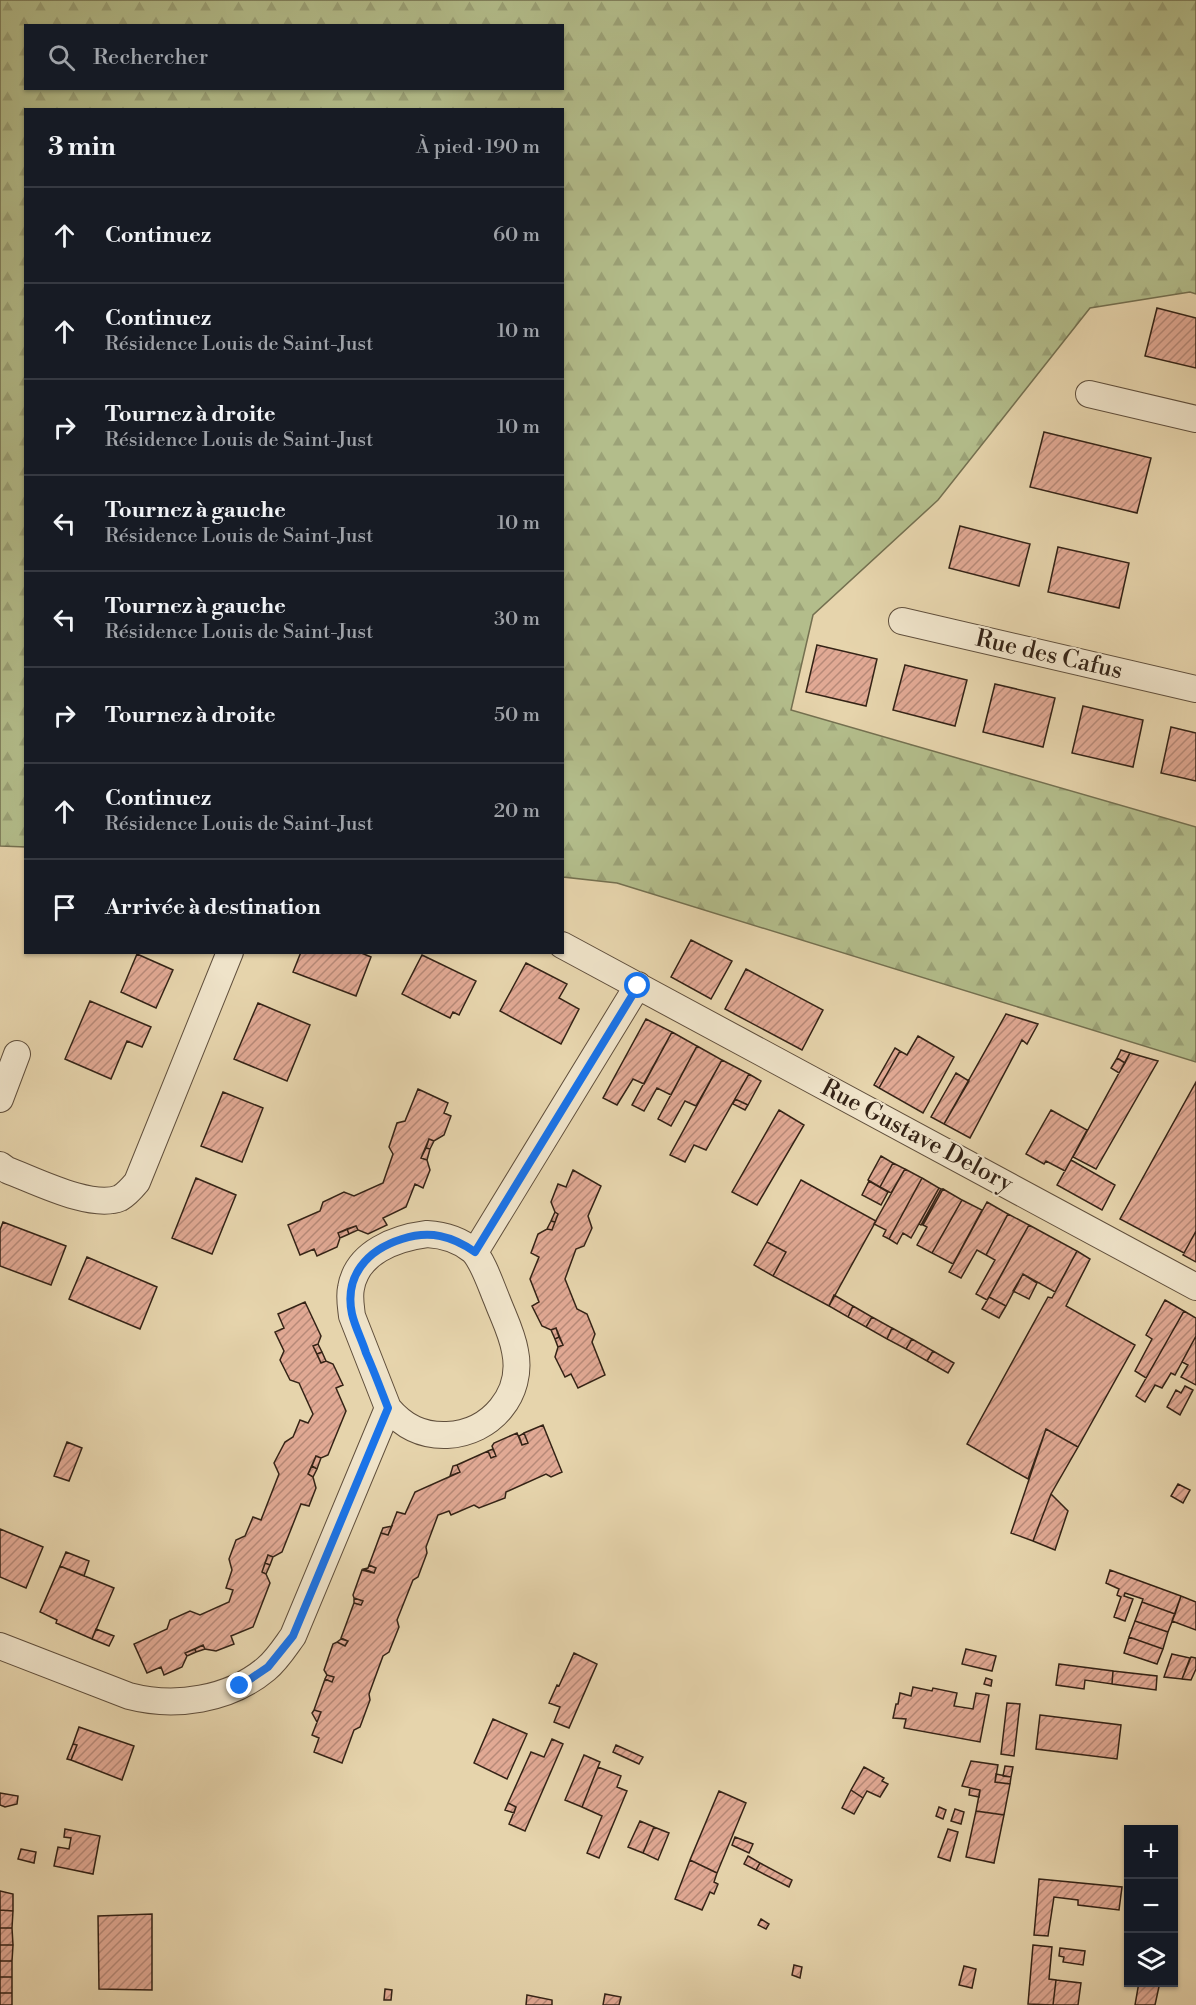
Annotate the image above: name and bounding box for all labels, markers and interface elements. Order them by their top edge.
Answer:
search box [24,24,564,90]
icon: search [45,41,78,74]
text: Rechercher [93,44,208,71]
text: 3 min [48,131,116,163]
text: À pied · 190 m [416,135,540,160]
icon: ahead [48,219,81,252]
text: Continuez [105,222,211,249]
text: 60 m [493,223,540,248]
text: Continuez [105,305,211,332]
icon: ahead [48,315,81,348]
text: 10 m [497,319,540,344]
text: Résidence Louis de Saint-Just [105,332,373,357]
text: Tournez à droite [105,401,276,428]
icon: right [48,411,81,444]
text: 10 m [497,415,540,440]
text: Résidence Louis de Saint-Just [105,428,373,453]
text: Tournez à gauche [105,497,286,524]
icon: left [48,507,81,540]
text: 10 m [497,511,540,536]
text: Résidence Louis de Saint-Just [105,524,373,549]
text: Tournez à gauche [105,593,286,620]
icon: left [48,603,81,636]
text: 30 m [494,607,540,632]
text: Résidence Louis de Saint-Just [105,620,373,645]
street label: Rue des Cafus [973,624,1125,686]
icon: right [48,699,81,732]
text: Tournez à droite [105,702,276,729]
text: 50 m [494,703,540,728]
text: Continuez [105,785,211,812]
icon: ahead [48,795,81,828]
text: 20 m [494,799,540,824]
text: Résidence Louis de Saint-Just [105,812,373,837]
icon: arrive [48,891,81,924]
text: Arrivée à destination [105,894,321,921]
route start [624,972,650,998]
street label: Rue Gustave Delory [816,1073,1018,1199]
route end [226,1672,252,1698]
map controls [1124,1825,1178,1987]
button: + [1124,1825,1178,1879]
button: − [1124,1879,1178,1933]
button: layers [1124,1933,1178,1987]

